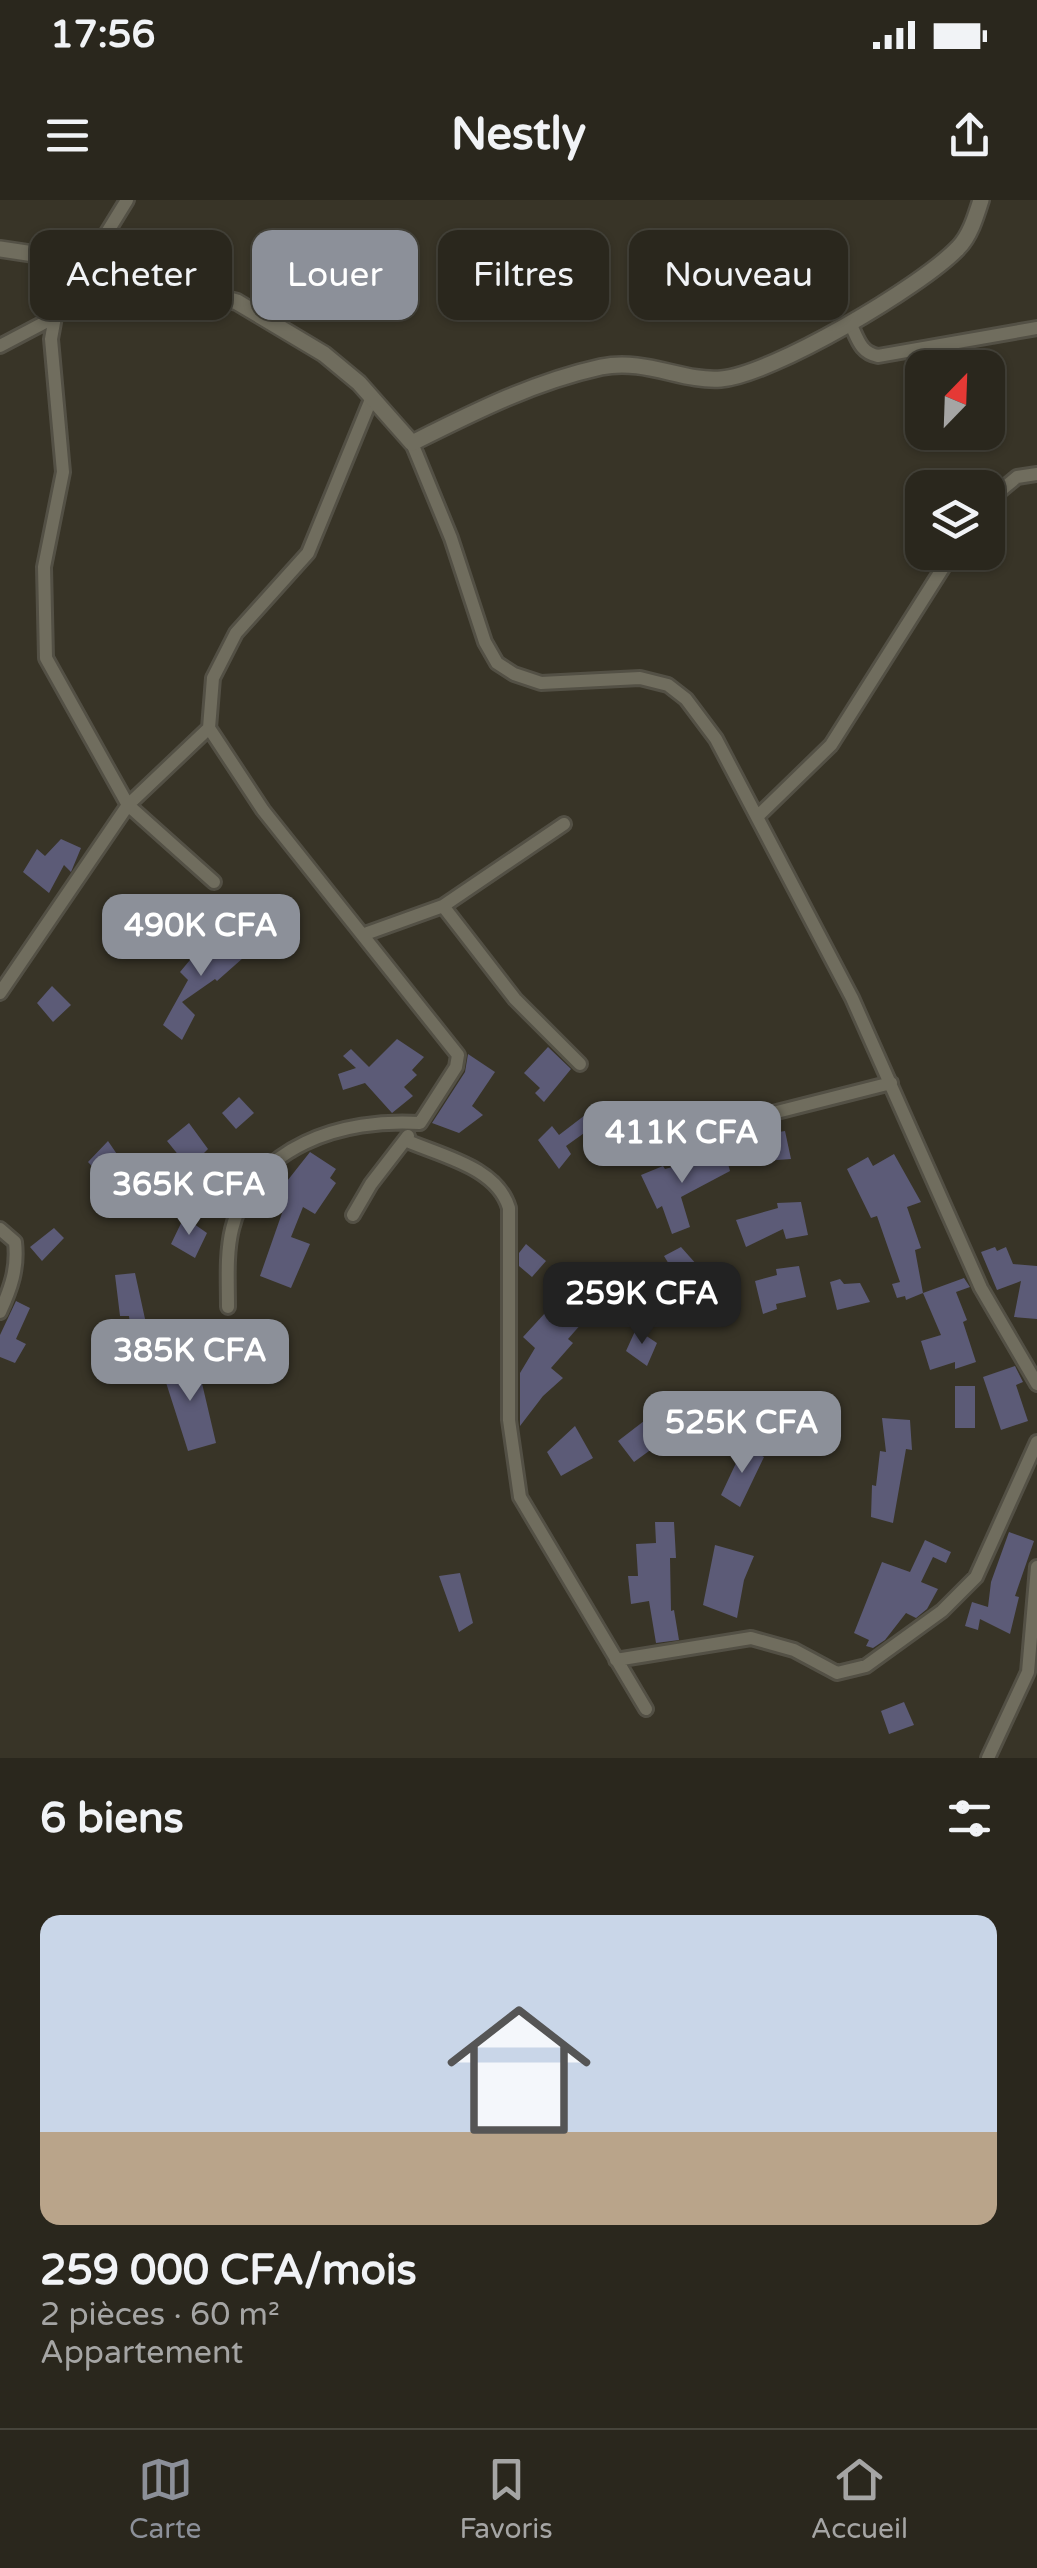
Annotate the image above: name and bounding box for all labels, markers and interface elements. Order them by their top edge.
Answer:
text: 17:56 [50,12,155,58]
icon: menu [40,108,95,163]
text: Nestly [451,108,586,162]
icon: share [942,108,997,163]
chip: Acheter [30,230,232,320]
chip: Louer [252,230,418,320]
chip: Filtres [438,230,609,320]
chip: Nouveau [629,230,848,320]
north arrow [905,350,1005,450]
map controls [905,350,1005,570]
button: layers [905,470,1005,570]
pin: 490K CFA [98,894,304,979]
text: 490K CFA [124,907,278,945]
pin: 411K CFA [579,1101,785,1186]
text: 411K CFA [605,1114,759,1152]
pin: 365K CFA [86,1153,292,1238]
text: 365K CFA [112,1166,266,1204]
pin: 259K CFA [539,1262,745,1347]
text: 259K CFA [565,1275,719,1313]
pin: 385K CFA [87,1319,293,1404]
text: 385K CFA [113,1332,267,1370]
pin: 525K CFA [639,1391,845,1476]
text: 525K CFA [665,1404,819,1442]
icon: filters [942,1791,997,1846]
text: 6 biens [40,1793,184,1844]
icon: home [429,1980,609,2160]
text: 259 000 CFA/mois [40,2245,417,2296]
text: 2 pièces · 60 m² [40,2296,280,2334]
text: Appartement [40,2334,243,2372]
tab: Carte [129,2452,201,2546]
tab: Favoris [459,2452,553,2546]
tab: Accueil [811,2452,908,2546]

